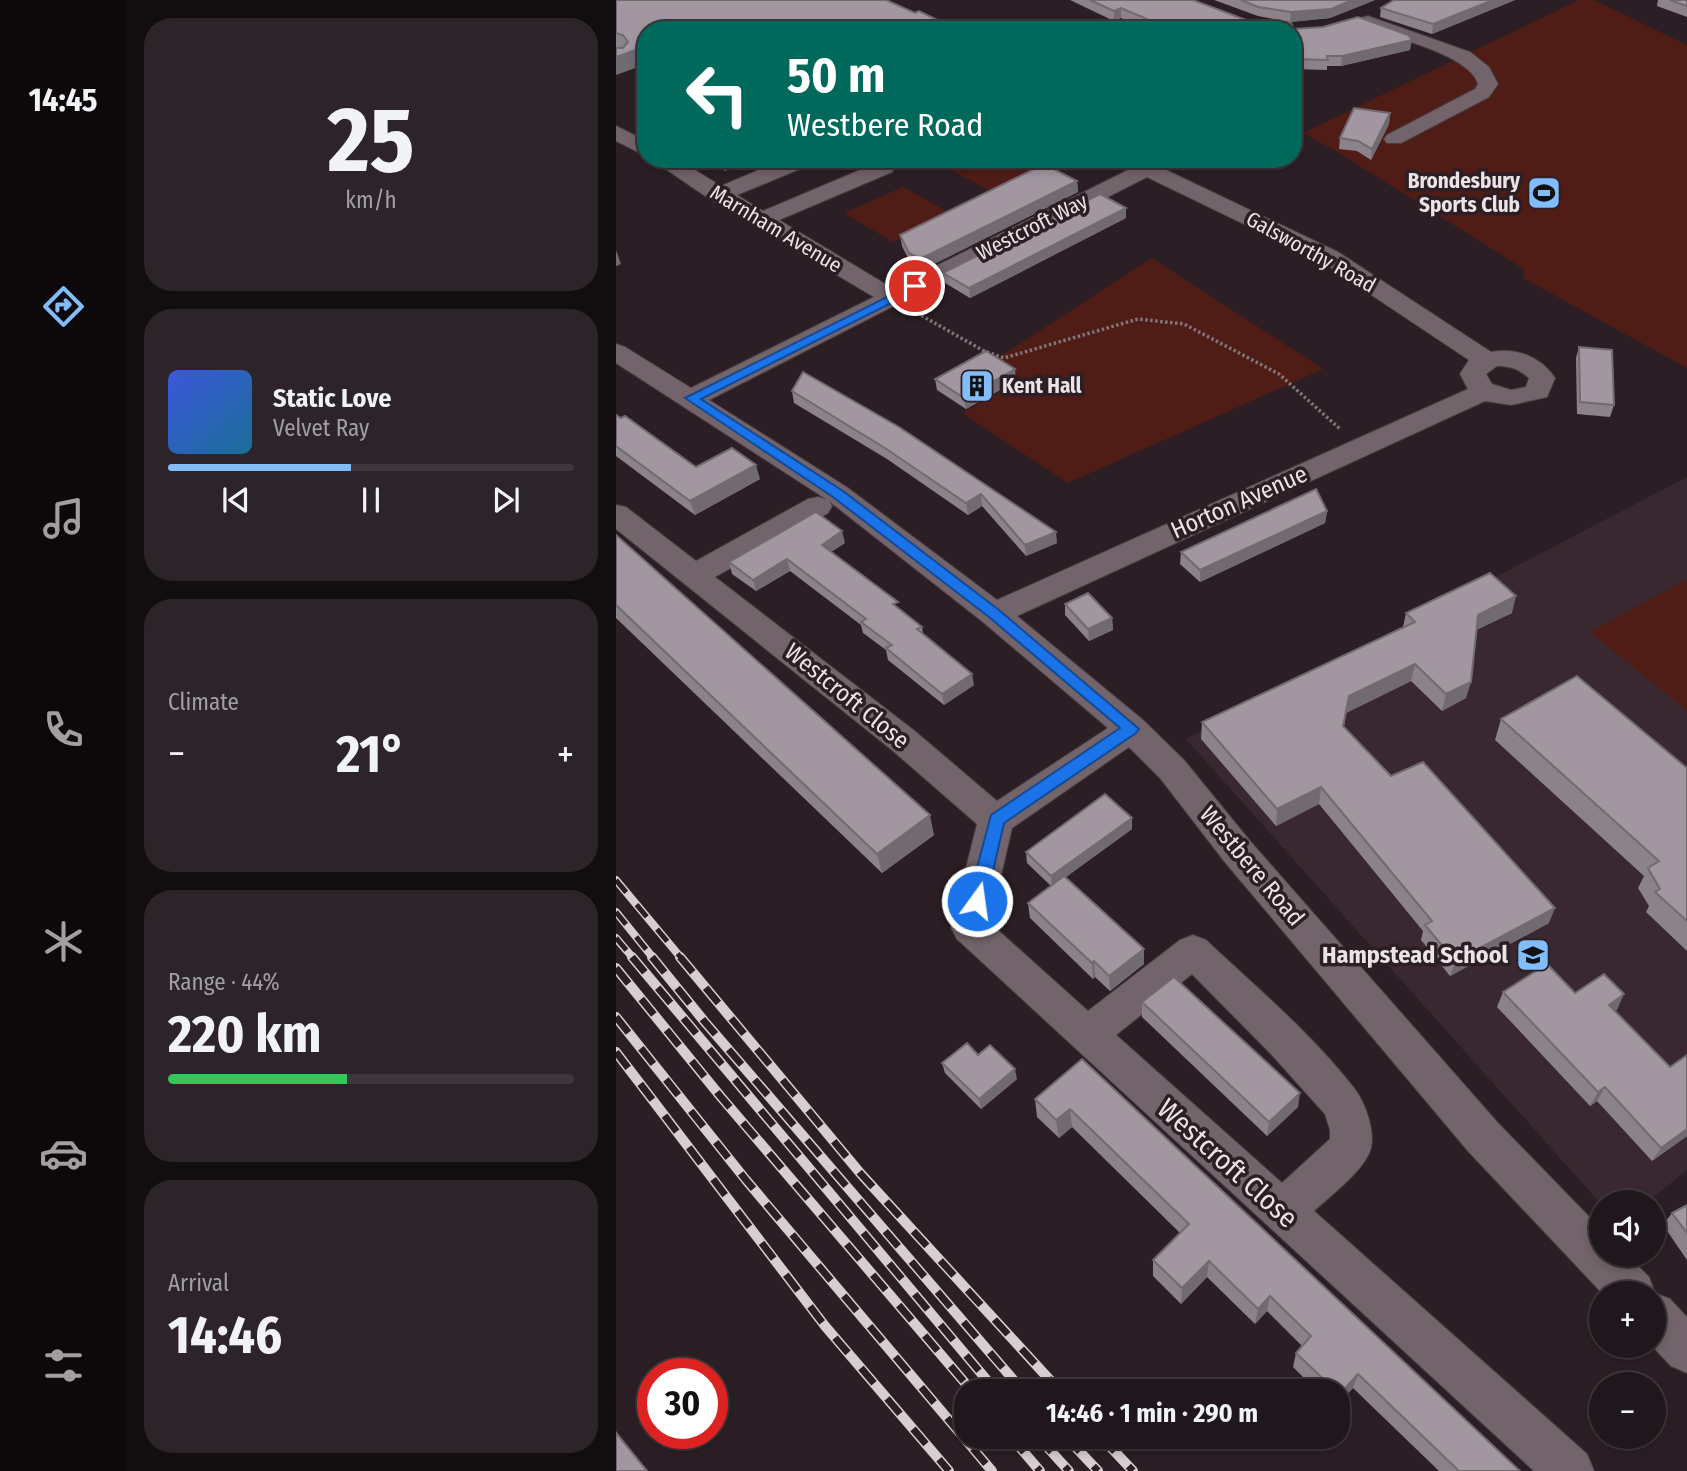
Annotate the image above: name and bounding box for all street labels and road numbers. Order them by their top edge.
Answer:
street label: Marnham Avenue [705,179,847,279]
street label: Westcroft Way [972,188,1092,266]
street label: Galsworthy Road [1242,206,1380,298]
street label: Horton Avenue [1167,460,1311,544]
street label: Westcroft Close [779,637,915,755]
street label: Westbere Road [1194,801,1310,931]
street label: Westcroft Close [1151,1092,1304,1235]

